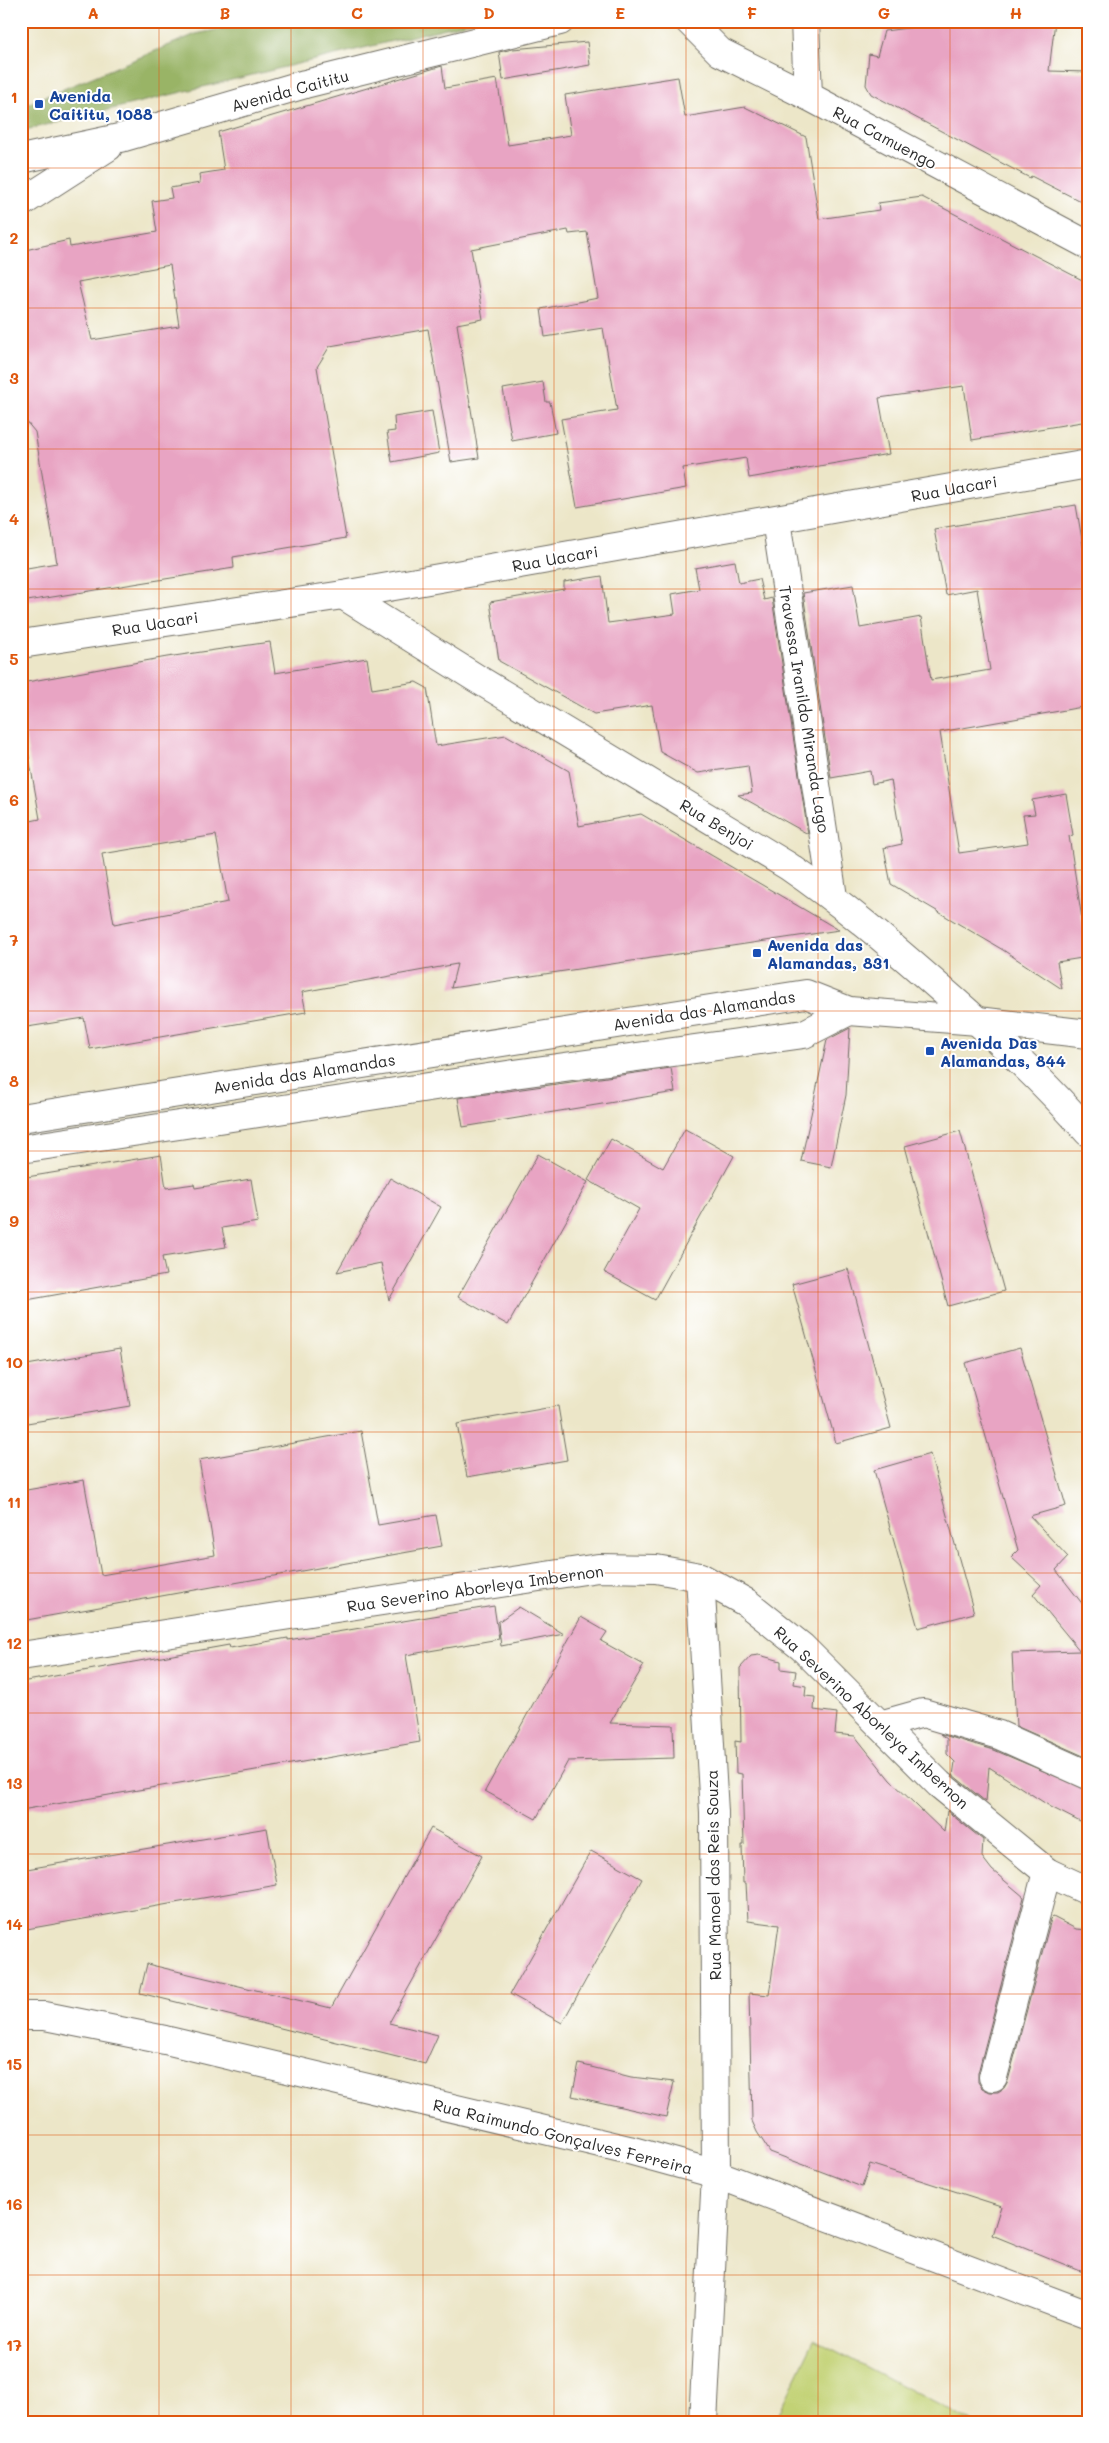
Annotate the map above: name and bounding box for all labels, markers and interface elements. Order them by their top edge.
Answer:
text: A [87,2,99,23]
text: B [220,2,230,23]
text: C [351,2,363,23]
text: D [483,2,495,23]
text: E [615,2,625,23]
text: F [747,2,757,23]
text: G [878,2,890,23]
text: H [1010,2,1022,23]
street label: Avenida Caititu [229,64,351,116]
place label: Avenida Caititu, 1088 [49,85,153,124]
text: 1 [10,86,18,107]
marker: Avenida Caititu, 1088 [33,98,45,110]
street label: Rua Camuengo [830,101,940,173]
text: 2 [10,227,19,248]
text: 3 [9,367,19,388]
street label: Rua Uacari [909,470,999,506]
text: 4 [9,508,19,529]
street label: Rua Uacari [510,540,600,576]
street label: Travessa Iranildo Miranda Lago [775,584,835,834]
street label: Rua Uacari [110,606,200,640]
text: 5 [9,648,19,669]
text: 6 [9,789,19,810]
street label: Rua Benjoi [676,794,758,854]
text: 7 [10,929,19,950]
place label: Avenida das Alamandas, 831 [767,934,889,973]
marker: Avenida das Alamandas, 831 [751,947,763,959]
street label: Avenida das Alamandas [611,985,797,1035]
place label: Avenida Das Alamandas, 844 [940,1032,1066,1071]
marker: Avenida Das Alamandas, 844 [924,1045,936,1057]
street label: Avenida das Alamandas [211,1048,397,1098]
text: 8 [9,1070,19,1091]
text: 9 [9,1210,19,1231]
text: 10 [5,1351,23,1372]
text: 11 [7,1491,21,1512]
street label: Rua Severino Aborleya Imbernon [345,1560,605,1616]
street label: Rua Severino Aborleya Imbernon [770,1621,974,1813]
text: 12 [6,1632,22,1653]
street label: Rua Manoel dos Reis Souza [701,1769,725,1981]
text: 13 [6,1772,23,1793]
text: 14 [5,1913,23,1934]
text: 15 [6,2053,22,2074]
street label: Rua Raimundo Gonçalves Ferreira [431,2094,695,2178]
text: 16 [6,2193,23,2214]
text: 17 [6,2334,22,2355]

